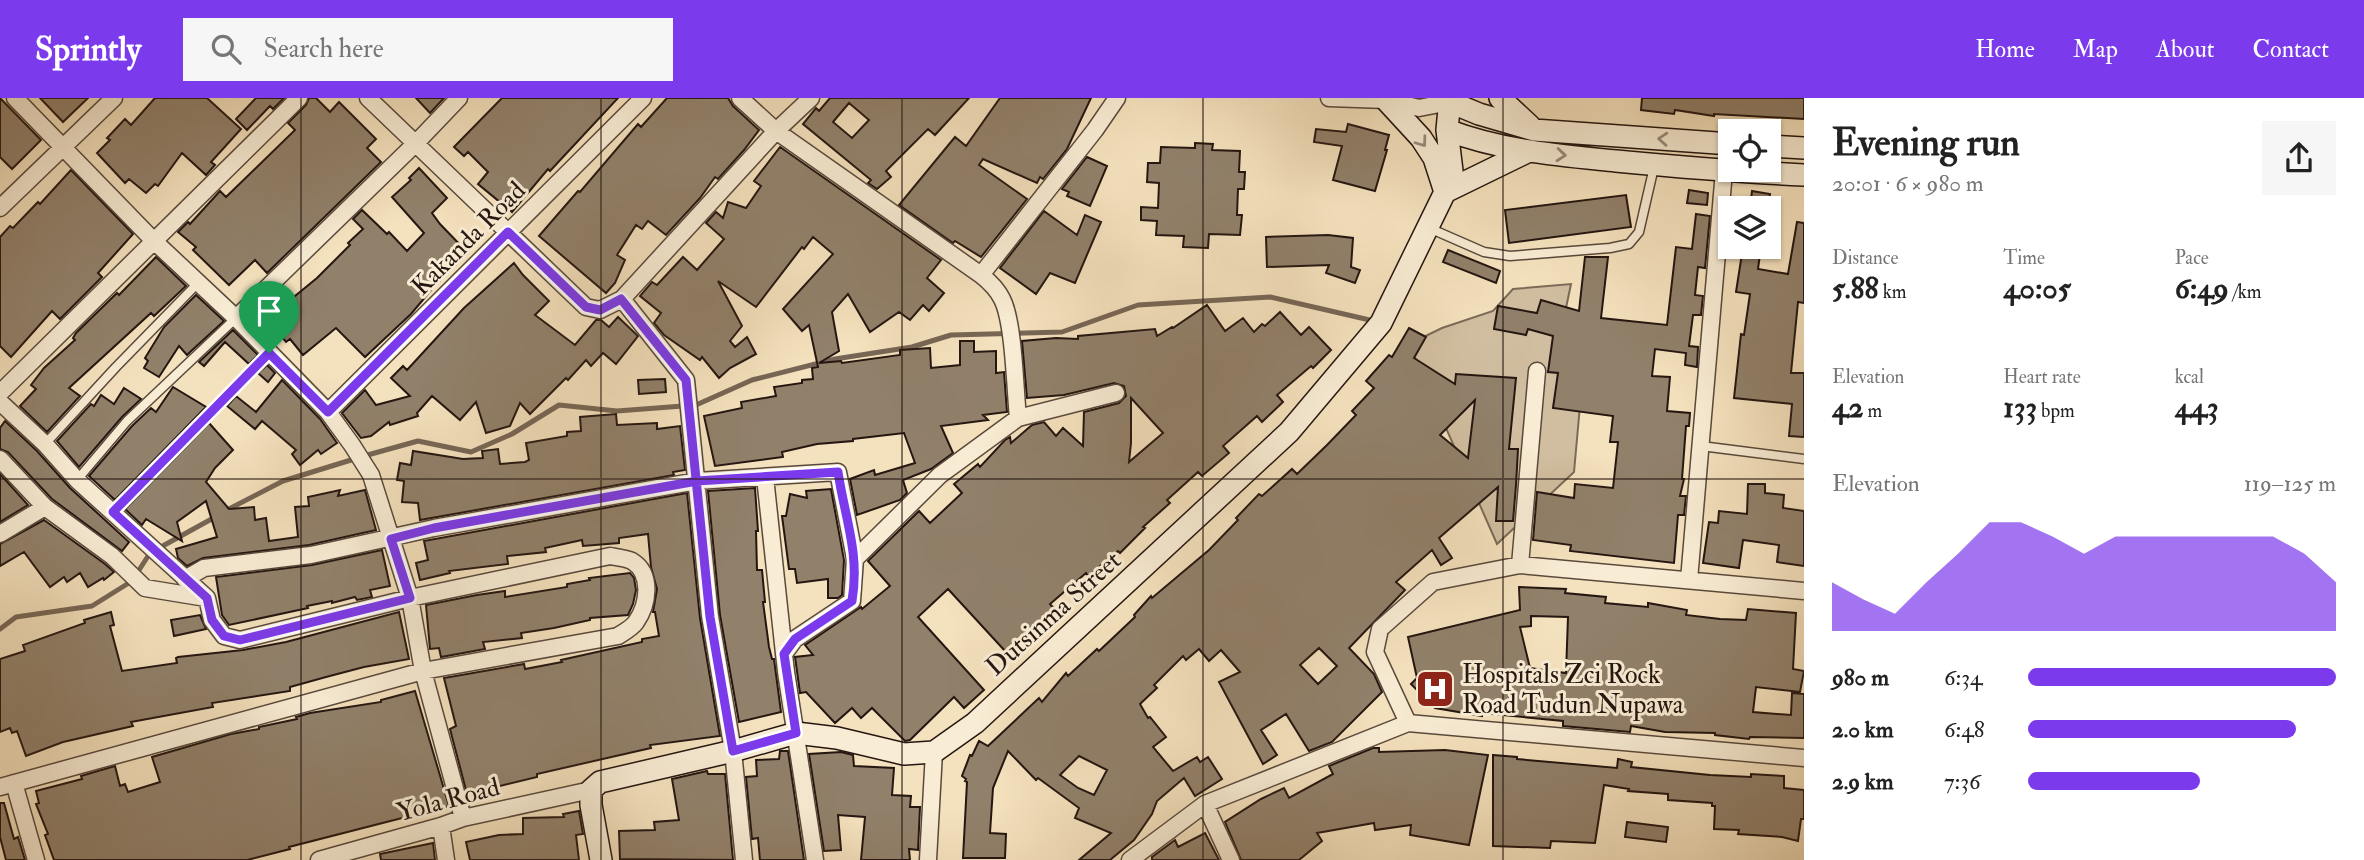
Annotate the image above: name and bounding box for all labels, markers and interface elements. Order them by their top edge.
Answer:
search box [183,18,673,81]
text: Sprintly [35,29,141,70]
icon: search [207,30,245,68]
text: Search here [263,33,384,65]
text: Home [1975,34,2035,65]
text: Map [2073,34,2118,65]
text: About [2156,34,2215,65]
text: Contact [2253,34,2329,65]
map controls [1718,119,1781,259]
button: locate [1718,119,1781,182]
text: Evening run [1832,119,2020,167]
button: share [2262,121,2336,195]
one-way arrow [1657,132,1668,147]
one-way arrow [1414,134,1427,147]
one-way arrow [1555,148,1567,163]
text: 20:01 · 6 × 980 m [1832,169,1984,198]
street label: Kakanda Road [405,175,533,302]
button: layers [1718,196,1781,259]
text: Distance [1832,246,1898,270]
text: Time [2003,246,2045,270]
text: Pace [2175,246,2209,270]
text: 5.88 [1832,270,1879,307]
text: 40:05 [2003,270,2071,307]
text: 6:49 [2175,270,2229,307]
text: km [1879,280,1906,304]
text: /km [2229,280,2261,304]
pin [239,281,299,353]
icon: arrive [250,292,288,330]
text: Elevation [1832,365,1904,389]
text: Heart rate [2003,365,2081,389]
text: kcal [2175,365,2204,389]
text: 42 [1832,389,1863,426]
text: 133 [2003,389,2037,426]
text: 443 [2175,389,2219,426]
text: m [1863,399,1882,423]
text: bpm [2037,399,2075,423]
text: Elevation [1832,469,1920,498]
text: 119–125 m [2244,469,2336,498]
street label: Dutsinma Street [979,545,1128,683]
place label: Hospitals Zci Rock Road Tudun Nupawa [1462,659,1684,722]
text: 980 m [1832,663,1889,692]
text: 6:34 [1944,663,1982,692]
hospital icon: Hospitals Zci Rock Road Tudun Nupawa [1414,668,1456,710]
text: 2.0 km [1832,715,1894,744]
text: 6:48 [1944,715,1984,744]
text: 2.9 km [1832,767,1894,796]
text: 7:36 [1944,767,1981,796]
street label: Yola Road [393,771,503,829]

